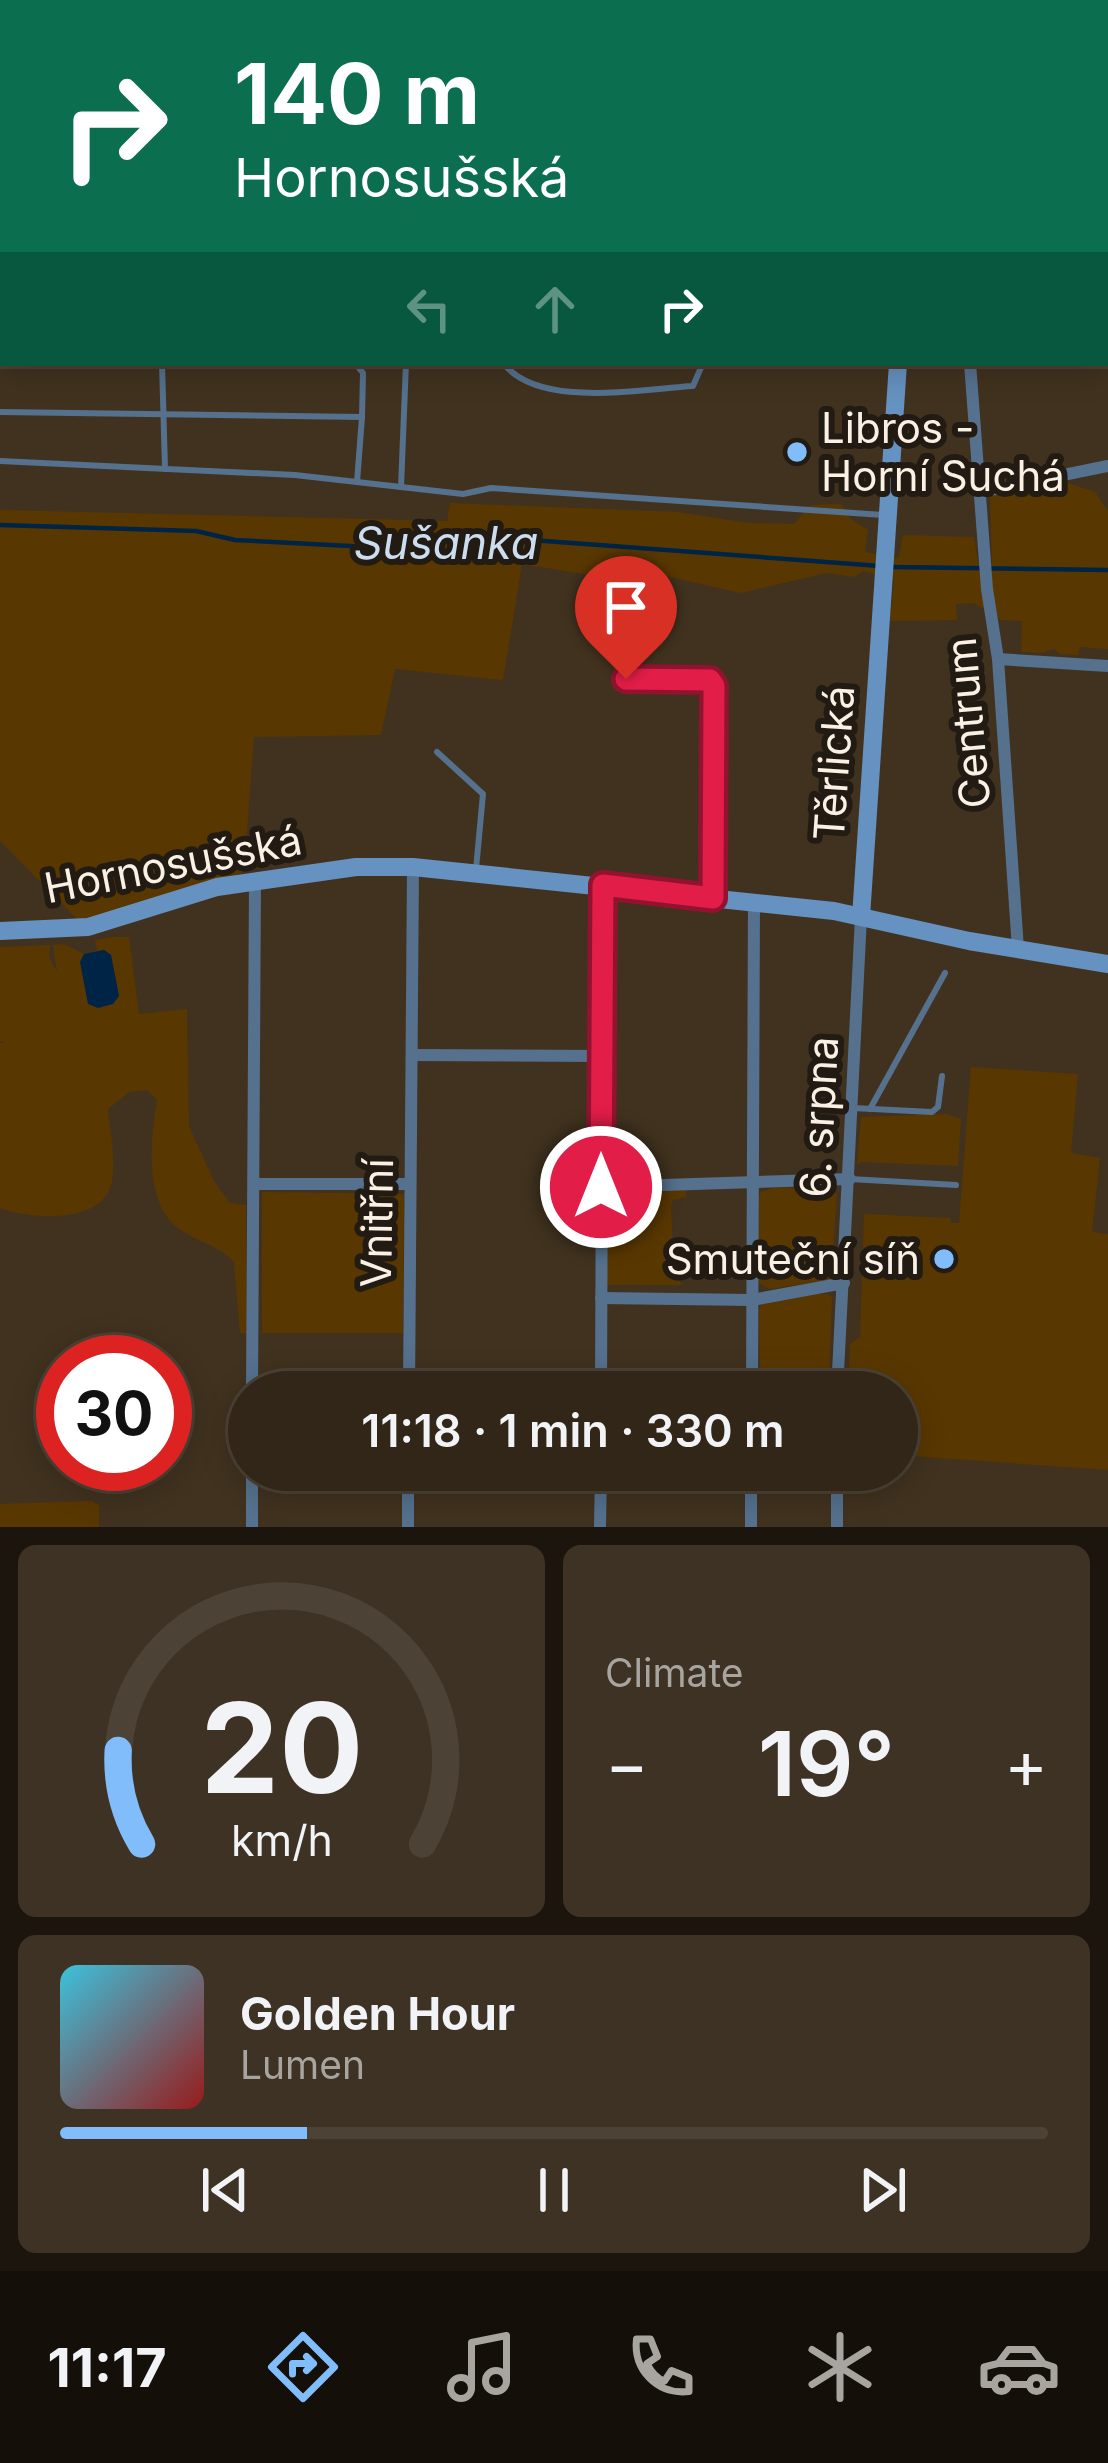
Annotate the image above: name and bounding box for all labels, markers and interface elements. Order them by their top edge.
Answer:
text: 140 m [234,43,480,144]
icon: right [36,48,192,204]
text: Hornosušská [234,145,569,210]
icon: left [396,276,462,342]
icon: ahead [522,276,588,342]
icon: right [648,276,714,342]
place label: Libros - Horní Suchá [821,402,1065,501]
marker: Libros - Horní Suchá [784,439,810,465]
water label: Sušanka [354,515,538,570]
pin [575,556,677,679]
icon: arrive [593,574,659,640]
street label: Centrum [935,636,1000,811]
street label: Těrlická [803,683,864,842]
street label: Hornosušská [40,814,306,913]
street label: 6. srpna [789,1035,848,1199]
position arrow [538,1124,664,1250]
street label: Vnitřní [350,1157,403,1288]
place label: Smuteční síň [666,1233,920,1284]
marker: Smuteční síň [931,1246,957,1272]
speed limit sign: 30 [36,1335,192,1491]
text: 11:18 · 1 min · 330 m [361,1403,785,1458]
text: Climate [605,1649,744,1696]
text: 20 [200,1672,363,1823]
text: 19° [758,1709,895,1818]
text: − [605,1724,649,1804]
text: + [1004,1724,1048,1804]
text: km/h [231,1814,332,1866]
text: Golden Hour [240,1986,515,2041]
text: Lumen [240,2041,365,2088]
icon: previous [192,2157,258,2223]
icon: pause [521,2157,587,2223]
icon: next [850,2157,916,2223]
icon: directions [261,2325,345,2409]
icon: music [440,2325,524,2409]
icon: phone [619,2325,703,2409]
icon: climate [798,2325,882,2409]
icon: car [977,2325,1061,2409]
text: 11:17 [47,2335,167,2400]

